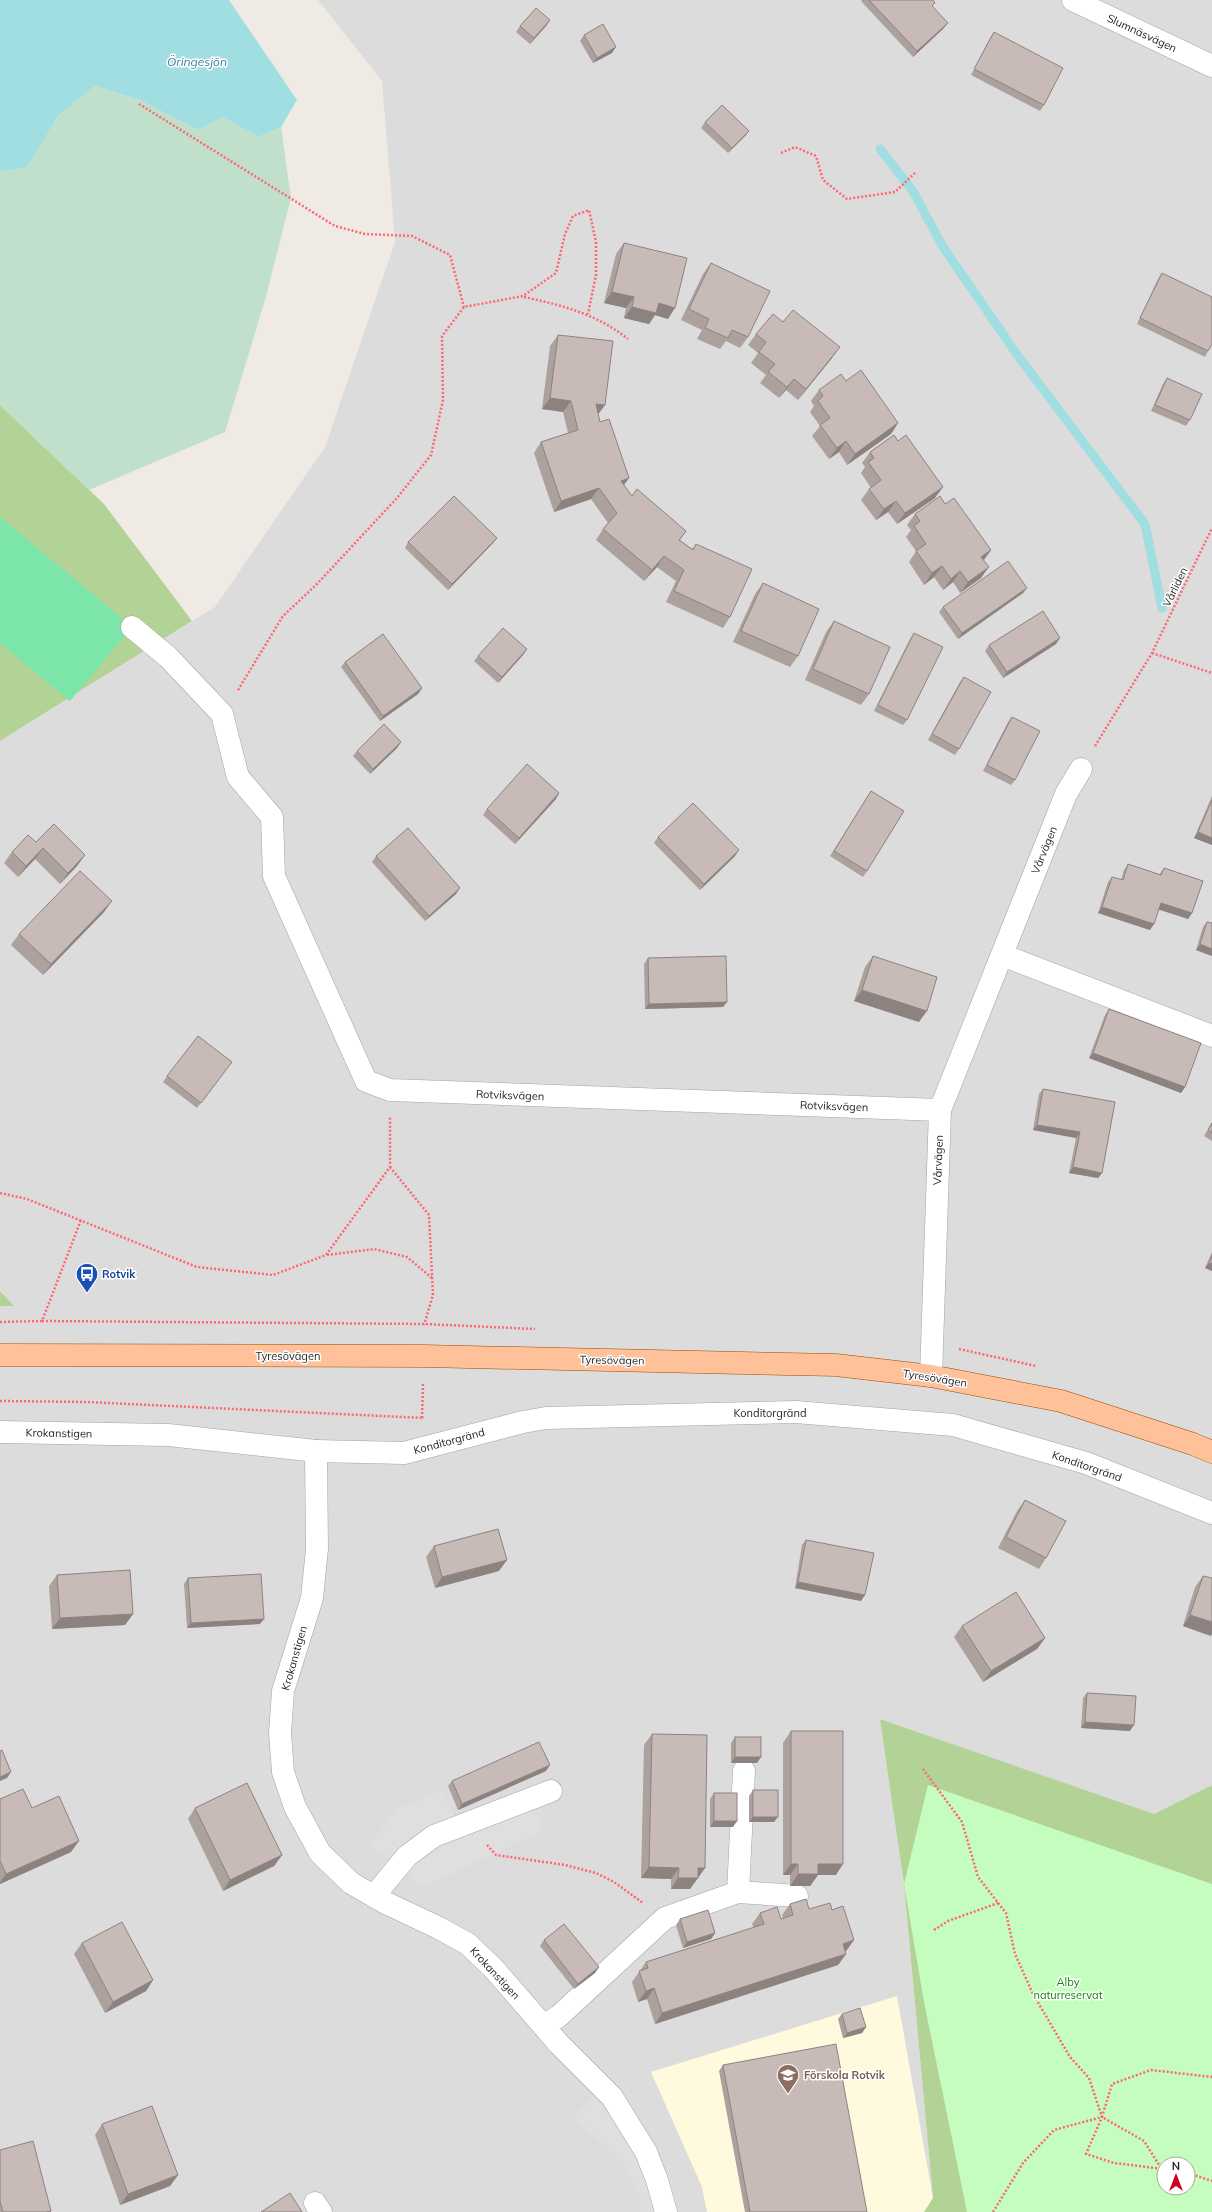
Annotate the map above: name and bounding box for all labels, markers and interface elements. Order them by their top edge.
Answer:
street label: Slumnäsvägen [1105,11,1179,55]
water label: Öringesjön [167,54,227,69]
street label: Vårliden [1159,565,1191,609]
street label: Vårvägen [1028,824,1060,876]
street label: Rotviksvägen [476,1087,544,1103]
street label: Rotviksvägen [800,1098,868,1114]
street label: Vårvägen [930,1135,946,1185]
bus stop icon: Rotvik [74,1261,100,1294]
place label: Rotvik [102,1267,136,1281]
street label: Tyresövägen [256,1349,320,1363]
street label: Tyresövägen [579,1352,645,1368]
street label: Tyresövägen [902,1366,968,1390]
street label: Konditorgränd [733,1406,807,1420]
street label: Krokanstigen [26,1425,92,1441]
street label: Konditorgränd [412,1425,486,1457]
street label: Konditorgränd [1050,1447,1124,1485]
street label: Krokanstigen [278,1624,310,1692]
street label: Krokanstigen [467,1944,523,2002]
park label: Alby naturreservat [1033,1975,1103,2002]
school or university icon: Förskola Rotvik [775,2062,801,2095]
place label: Förskola Rotvik [804,2068,886,2082]
north arrow [1156,2156,1196,2196]
text: N [1172,2159,1180,2173]

